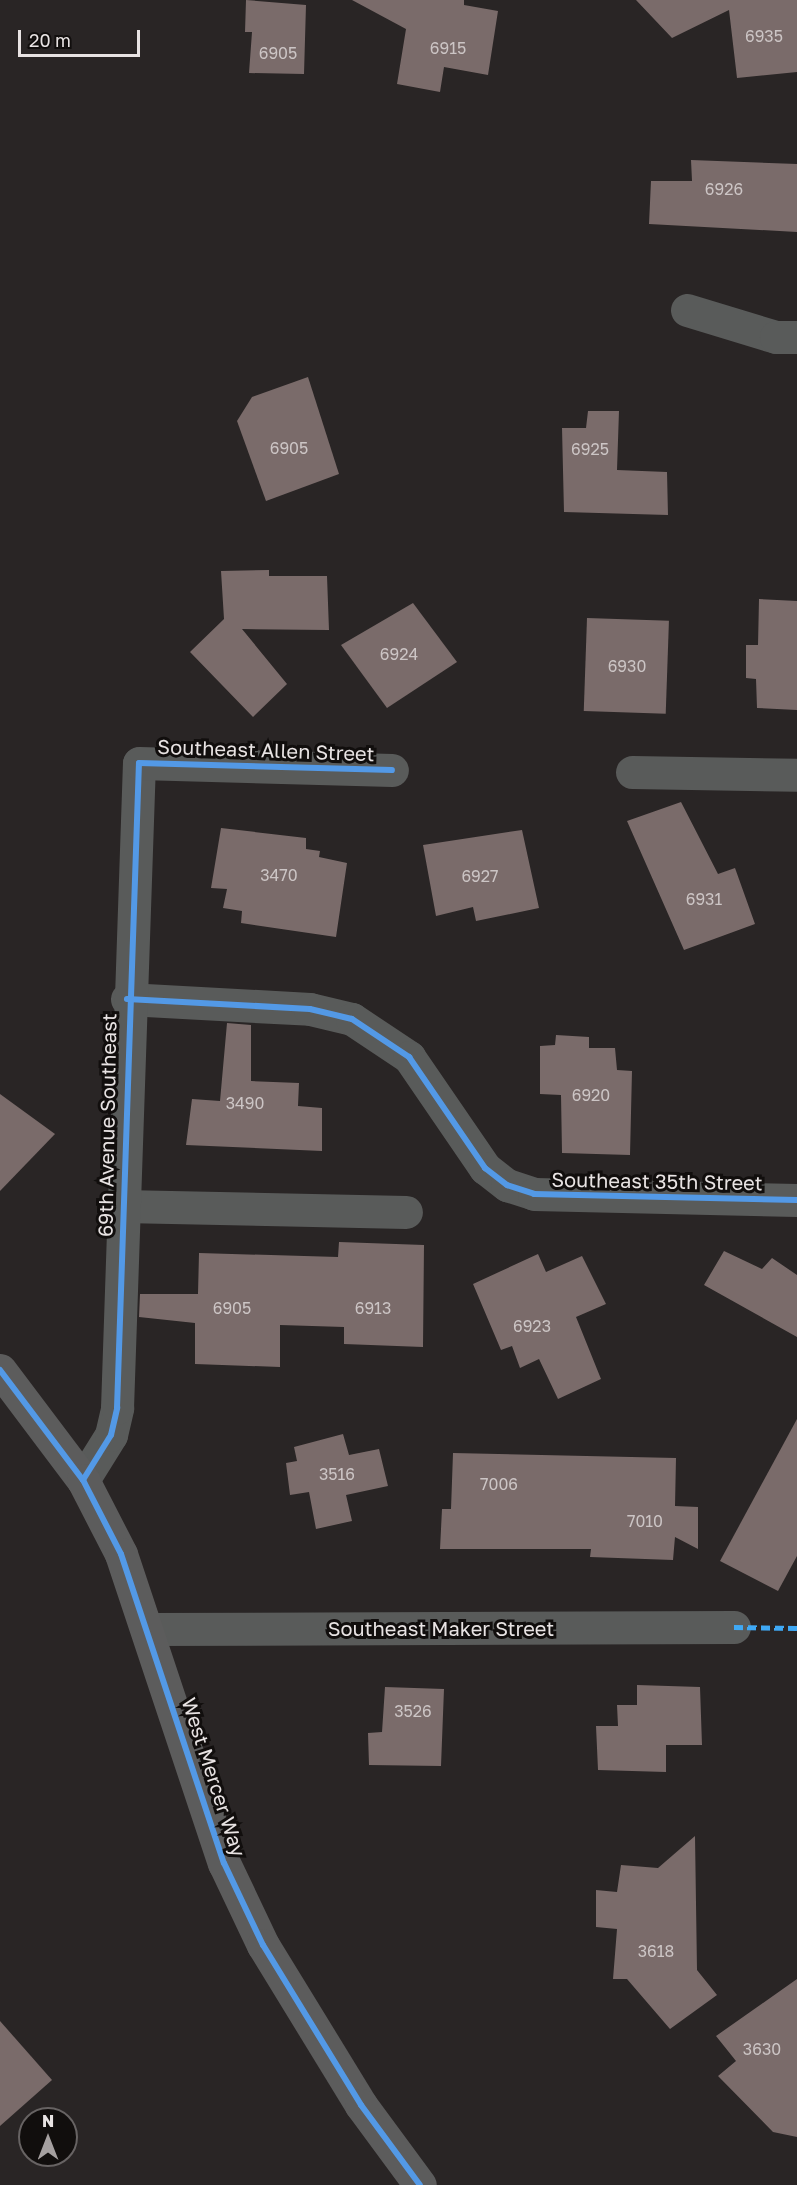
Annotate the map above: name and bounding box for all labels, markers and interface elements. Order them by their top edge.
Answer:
scale bar [21,18,142,56]
house number: 6935 [745,26,783,46]
text: 20 m [29,29,71,51]
house number: 6915 [430,38,466,58]
house number: 6905 [259,43,297,63]
house number: 6926 [705,179,743,199]
house number: 6905 [270,438,308,458]
house number: 6925 [571,439,609,459]
house number: 6924 [380,644,418,664]
house number: 6930 [608,656,646,676]
street label: Southeast Allen Street [157,734,375,766]
house number: 3470 [260,865,298,885]
house number: 6927 [461,866,499,886]
house number: 6931 [686,889,722,909]
street label: 69th Avenue Southeast [93,1013,121,1237]
house number: 6920 [572,1085,610,1105]
house number: 3490 [226,1093,264,1113]
street label: Southeast 35th Street [551,1167,763,1195]
house number: 6905 [213,1298,251,1318]
house number: 6913 [355,1298,391,1318]
house number: 6923 [513,1316,551,1336]
house number: 3516 [319,1464,355,1484]
house number: 7006 [480,1474,518,1494]
house number: 7010 [627,1511,663,1531]
street label: Southeast Maker Street [328,1616,554,1640]
street label: West Mercer Way [177,1694,251,1860]
house number: 3526 [394,1701,432,1721]
house number: 3618 [638,1941,674,1961]
house number: 3630 [743,2039,781,2059]
north arrow [18,2107,78,2167]
text: N [42,2111,54,2131]

